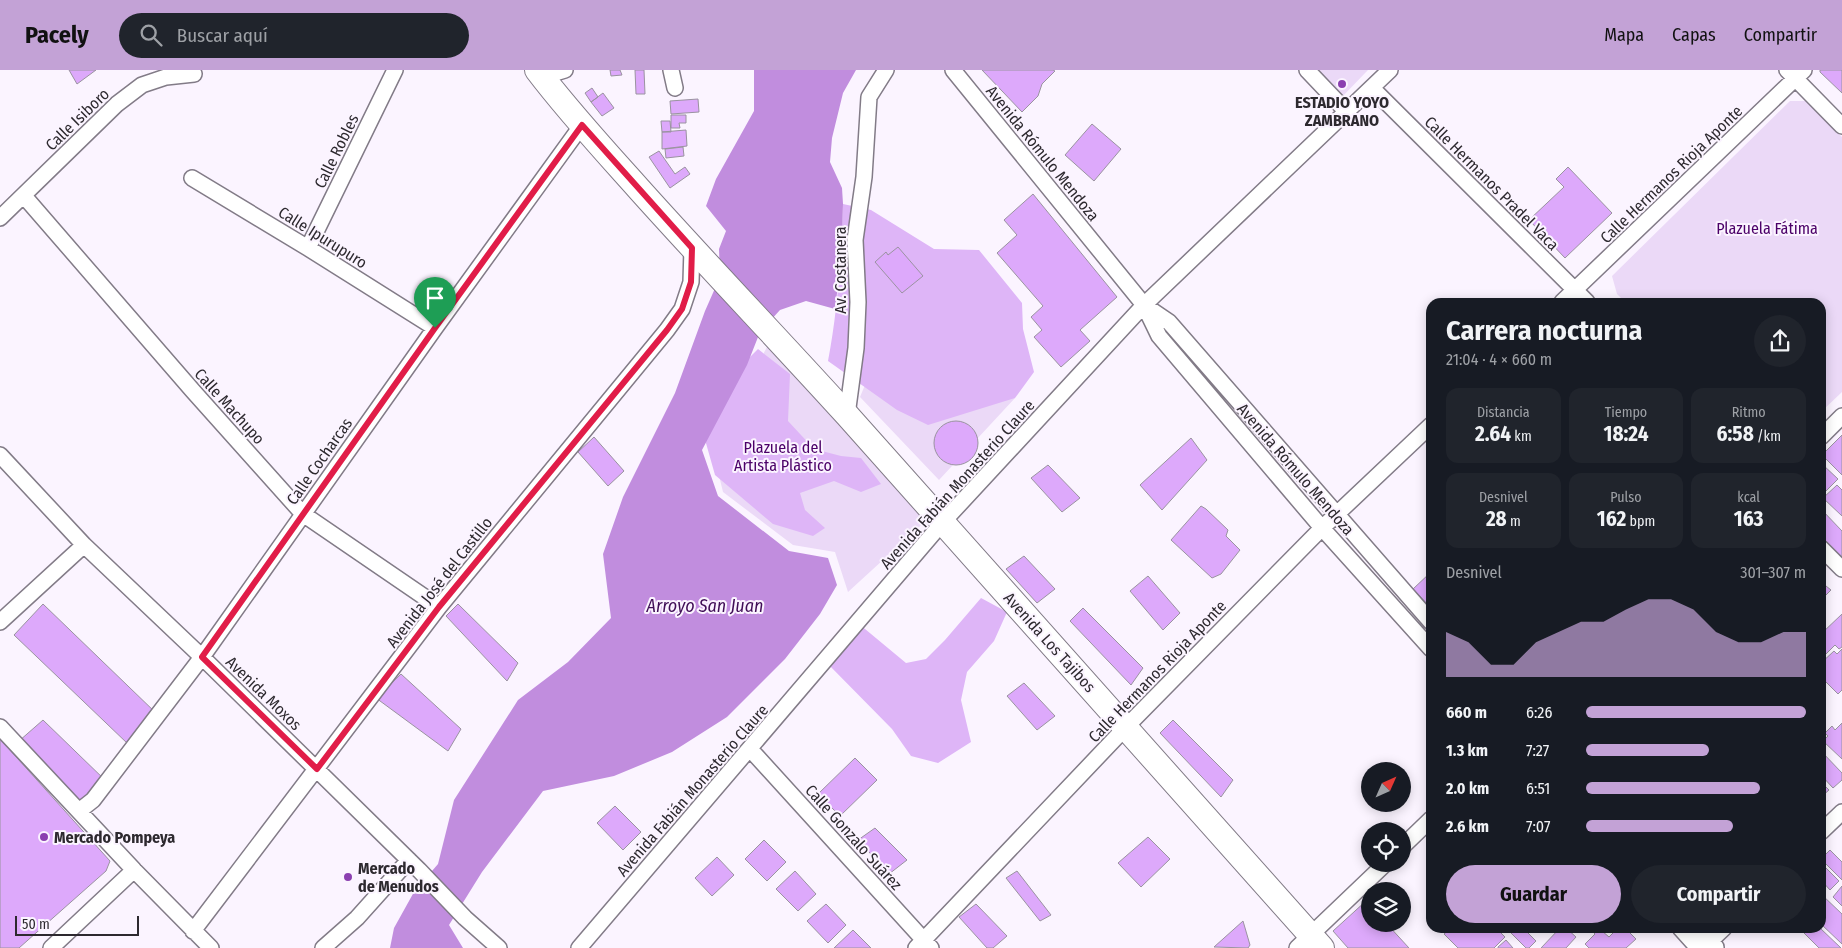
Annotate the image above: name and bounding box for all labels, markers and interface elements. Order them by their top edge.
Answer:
search box [119,13,469,58]
text: Pacely [25,21,89,49]
icon: search [137,21,165,49]
text: Buscar aquí [177,24,268,47]
text: Mapa [1604,24,1644,46]
text: Capas [1672,24,1716,46]
text: Compartir [1744,24,1817,46]
marker: ESTADIO YOYO ZAMBRANO [1336,78,1348,90]
street label: Avenida Rómulo Mendoza [982,82,1103,225]
street label: Calle Isiboro [42,84,113,154]
place label: ESTADIO YOYO ZAMBRANO [1295,93,1389,130]
street label: Calle Hermanos Rioja Aponte [1596,101,1746,247]
street label: Calle Robles [310,111,363,191]
street label: Calle Hermanos Pradel Vaca [1421,112,1563,254]
street label: Calle Ipurupuro [275,203,371,272]
park label: Plazuela Fátima [1716,219,1818,238]
street label: Av. Costanera [831,226,850,314]
pin [414,277,456,328]
icon: arrive [421,284,449,312]
text: Carrera nocturna [1446,314,1642,347]
button: share [1754,315,1806,367]
text: 21:04 · 4 × 660 m [1446,350,1552,369]
street label: Calle Machupo [191,364,269,448]
street label: Avenida Fabián Monasterio Claure [876,396,1039,573]
street label: Avenida Rómulo Mendoza [1233,400,1358,539]
text: Distancia [1477,404,1530,421]
text: Tiempo [1605,404,1647,421]
text: Ritmo [1732,404,1766,421]
street label: Calle Cocharcas [283,414,356,508]
text: 2.64 [1475,421,1511,447]
text: 18:24 [1604,421,1648,447]
text: 6:58 [1716,421,1754,447]
text: km [1511,428,1532,445]
text: /km [1754,428,1781,445]
park label: Plazuela del Artista Plástico [734,438,832,475]
text: Desnivel [1479,489,1528,506]
text: Pulso [1610,489,1642,506]
text: kcal [1737,489,1760,506]
text: 28 [1486,506,1507,532]
text: 162 [1597,506,1626,532]
text: 163 [1734,506,1763,532]
street label: Avenida José del Castillo [383,513,496,651]
text: m [1507,513,1521,530]
text: bpm [1626,513,1655,530]
text: Desnivel [1446,563,1502,582]
text: 301–307 m [1740,563,1806,582]
street label: Avenida Los Tajibos [1000,588,1100,696]
water label: Arroyo San Juan [646,595,763,617]
street label: Calle Hermanos Rioja Aponte [1085,596,1230,746]
street label: Avenida Moxos [222,653,306,734]
street label: Avenida Fabián Monasterio Claure [613,701,772,880]
text: 660 m [1446,703,1487,722]
text: 6:26 [1526,703,1552,722]
text: 1.3 km [1446,741,1488,760]
text: 7:27 [1526,741,1549,760]
north arrow [1361,762,1411,812]
map controls [1361,762,1411,932]
text: 2.0 km [1446,779,1489,798]
text: 6:51 [1526,779,1550,798]
street label: Calle Gonzalo Suárez [801,781,906,894]
text: 2.6 km [1446,817,1489,836]
text: 7:07 [1526,817,1550,836]
button: locate [1361,822,1411,872]
place label: Mercado Pompeya [54,828,175,847]
marker: Mercado Pompeya [38,831,50,843]
place label: Mercado de Menudos [358,859,439,896]
button: Guardar [1446,865,1621,923]
button: Compartir [1631,865,1806,923]
marker: Mercado de Menudos [342,871,354,883]
button: layers [1361,882,1411,932]
scale bar [15,913,139,936]
text: 50 m [22,916,50,933]

